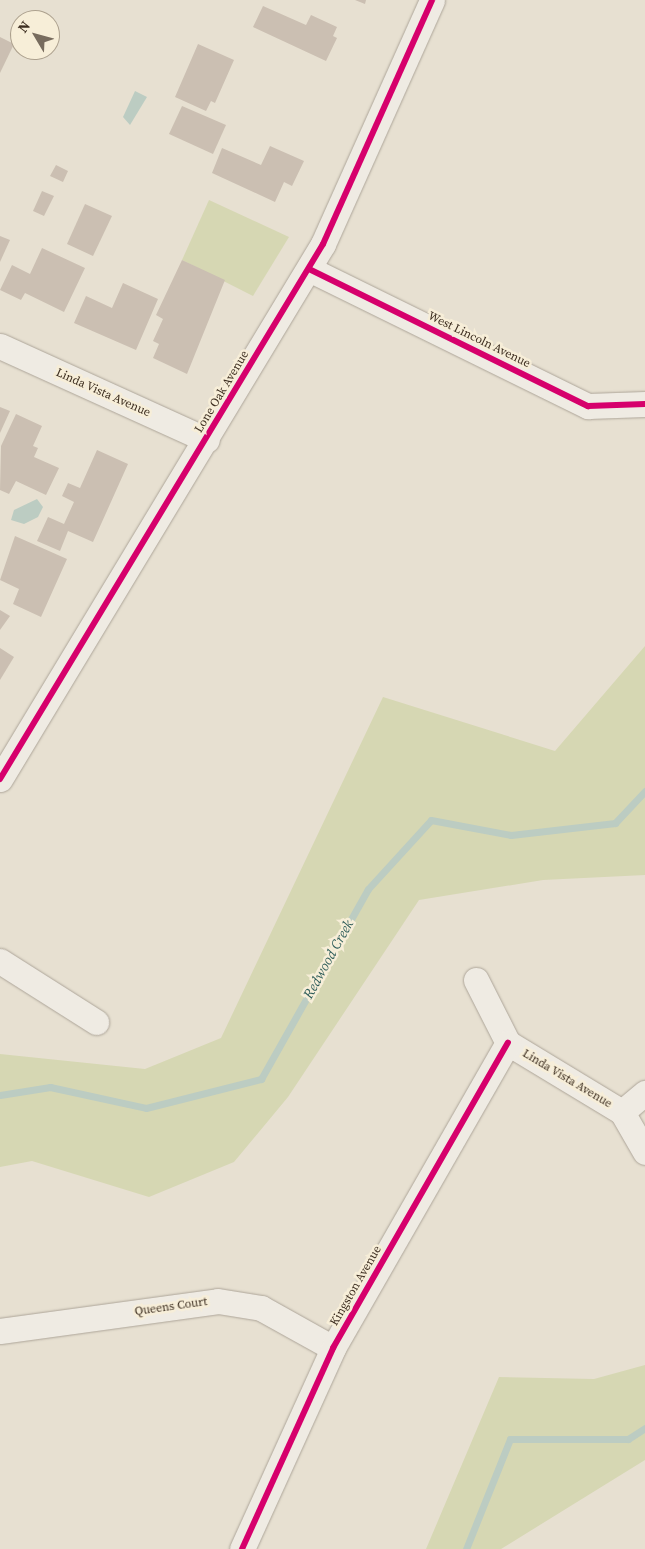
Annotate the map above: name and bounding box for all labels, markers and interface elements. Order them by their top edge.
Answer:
north arrow [10,10,60,60]
text: N [13,16,35,37]
street label: West Lincoln Avenue [425,309,533,371]
street label: Lone Oak Avenue [192,348,252,436]
street label: Linda Vista Avenue [53,366,153,420]
water label: Redwood Creek [299,917,357,1001]
street label: Linda Vista Avenue [519,1046,615,1112]
street label: Kingston Avenue [327,1243,385,1329]
street label: Queens Court [134,1295,208,1319]

